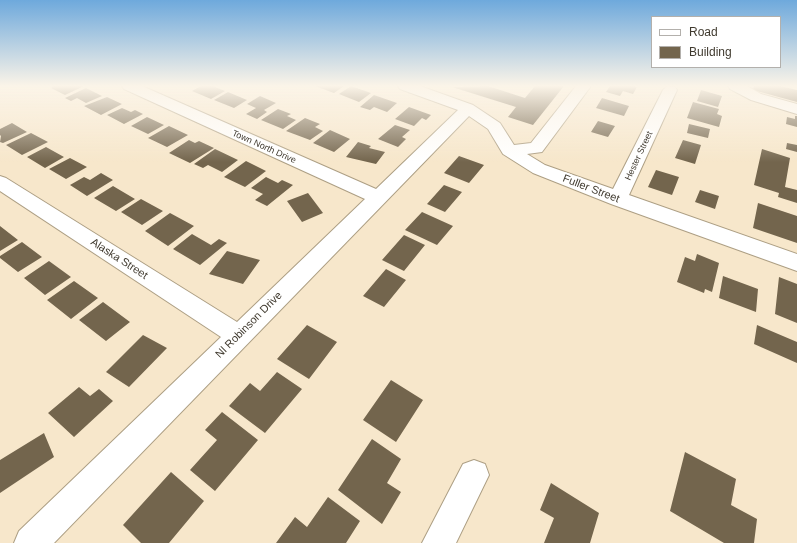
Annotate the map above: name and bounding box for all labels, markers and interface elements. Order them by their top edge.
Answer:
legend [651,16,781,68]
text: Road [689,25,718,39]
text: Building [689,45,732,59]
street label: Town North Drive [230,128,298,166]
street label: Hester Street [623,130,655,182]
street label: Fuller Street [561,172,621,206]
street label: Alaska Street [88,236,150,282]
street label: Nl Robinson Drive [213,289,285,361]

